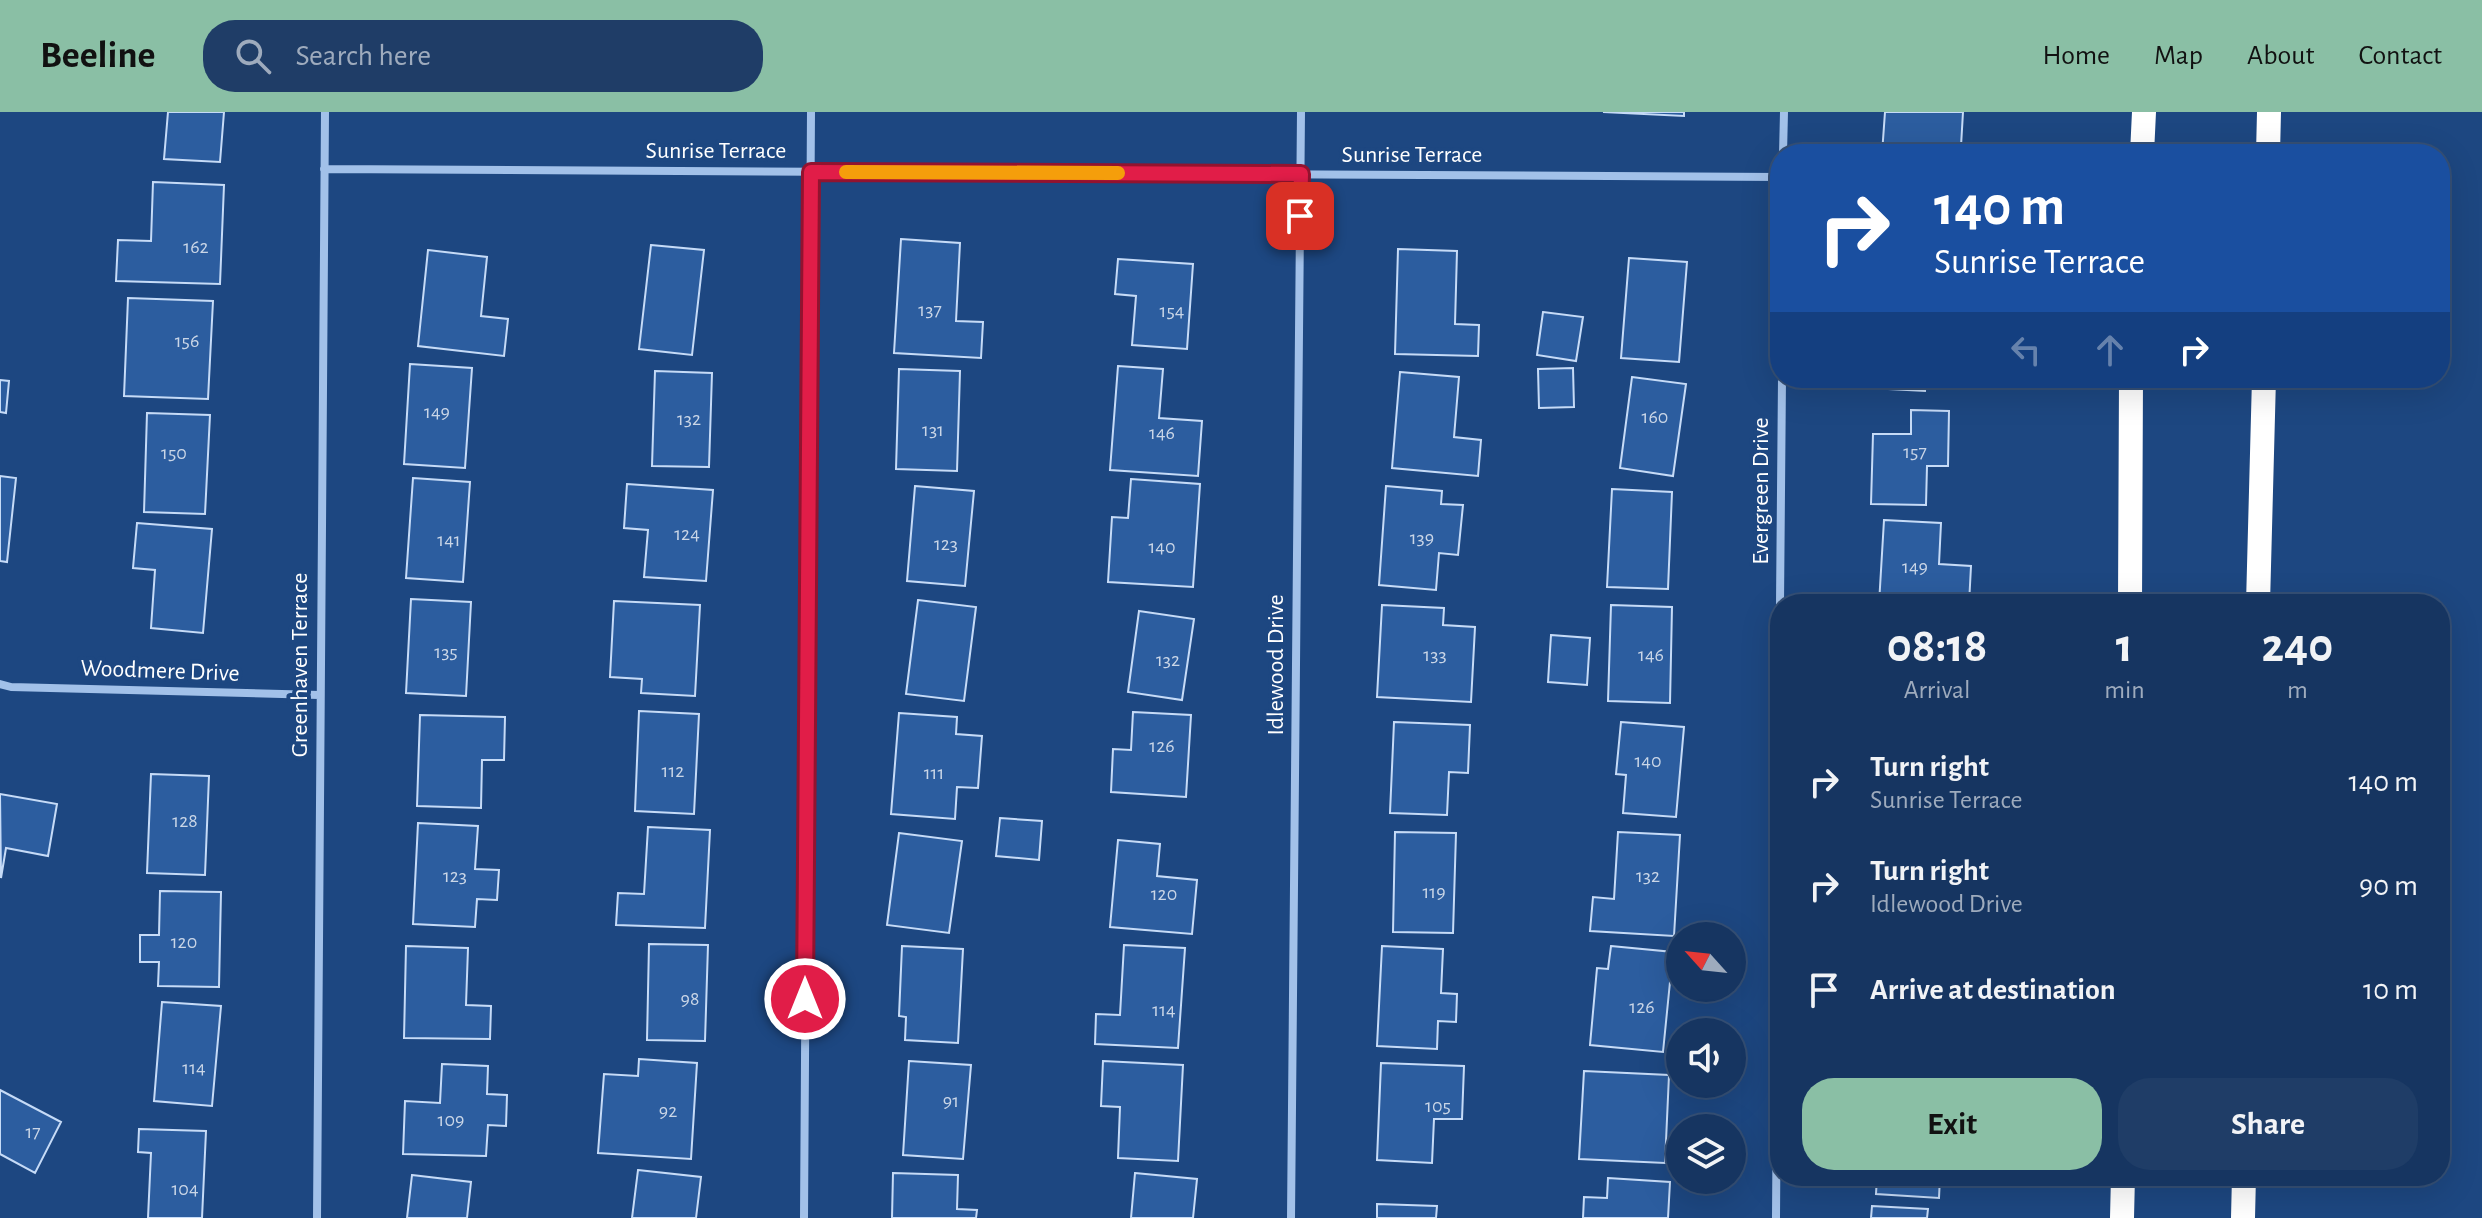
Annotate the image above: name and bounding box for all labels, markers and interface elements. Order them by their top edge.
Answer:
search box [203,20,763,92]
icon: search [231,34,275,78]
text: Beeline [40,37,155,75]
text: Search here [295,41,431,71]
text: Home [2043,42,2110,70]
text: Map [2154,42,2203,70]
text: About [2247,42,2315,70]
text: Contact [2359,42,2442,70]
street label: Sunrise Terrace [646,139,786,163]
street label: Sunrise Terrace [1342,143,1482,167]
icon: right [1802,176,1906,280]
text: 140 m [1934,179,2065,235]
pin [1266,182,1334,250]
icon: arrive [1278,194,1322,238]
house number: 162 [183,237,209,257]
text: Sunrise Terrace [1934,244,2145,280]
house number: 137 [918,300,942,320]
house number: 154 [1160,301,1184,321]
icon: left [2004,328,2048,372]
icon: ahead [2088,328,2132,372]
icon: right [2172,328,2216,372]
house number: 156 [175,331,199,351]
house number: 149 [424,402,450,422]
house number: 160 [1642,407,1668,427]
house number: 132 [677,409,701,429]
street label: Evergreen Drive [1749,417,1773,565]
house number: 131 [922,420,944,440]
house number: 146 [1149,423,1175,443]
house number: 157 [1903,442,1927,462]
house number: 150 [161,443,187,463]
house number: 124 [674,524,700,544]
house number: 139 [1410,528,1434,548]
house number: 141 [437,530,461,550]
house number: 123 [934,534,958,554]
house number: 140 [1148,537,1176,557]
house number: 149 [1902,557,1928,577]
street label: Greenhaven Terrace [288,573,312,757]
street label: Idlewood Drive [1264,594,1288,736]
text: 08:18 [1887,623,1987,671]
text: 1 [2116,623,2133,671]
text: 240 [2261,623,2333,671]
house number: 135 [434,642,458,662]
house number: 133 [1423,645,1447,665]
house number: 146 [1638,645,1664,665]
house number: 132 [1156,650,1180,670]
street label: Woodmere Drive [80,656,240,686]
text: Arrival [1904,677,1971,703]
text: min [2104,677,2145,703]
text: m [2287,677,2308,703]
house number: 126 [1149,736,1175,756]
house number: 140 [1634,751,1662,771]
text: Turn right [1870,752,1989,782]
icon: right [1802,760,1846,804]
house number: 112 [662,761,684,781]
house number: 111 [924,763,944,783]
text: 140 m [2348,767,2418,797]
text: Sunrise Terrace [1870,787,2023,813]
house number: 128 [172,811,198,831]
text: Turn right [1870,856,1989,886]
icon: right [1802,864,1846,908]
house number: 123 [443,866,467,886]
house number: 132 [1636,866,1660,886]
text: 90 m [2359,871,2418,901]
house number: 119 [1422,882,1446,902]
house number: 120 [1151,884,1177,904]
text: Idlewood Drive [1870,891,2023,917]
north arrow [1666,922,1746,1002]
map controls [1666,922,1746,1194]
house number: 120 [171,932,197,952]
position arrow [763,957,847,1041]
icon: arrive [1802,968,1846,1012]
text: Arrive at destination [1870,975,2116,1005]
text: 10 m [2363,975,2418,1005]
house number: 98 [681,989,699,1009]
house number: 126 [1629,997,1655,1017]
house number: 114 [1152,1000,1176,1020]
button: sound [1666,1018,1746,1098]
house number: 114 [182,1058,206,1078]
button: Exit [1802,1078,2102,1170]
button: Share [2118,1078,2418,1170]
house number: 91 [943,1091,959,1111]
house number: 105 [1425,1096,1451,1116]
house number: 92 [659,1101,677,1121]
house number: 109 [438,1110,464,1130]
button: layers [1666,1114,1746,1194]
house number: 17 [25,1122,41,1142]
house number: 104 [171,1179,199,1199]

